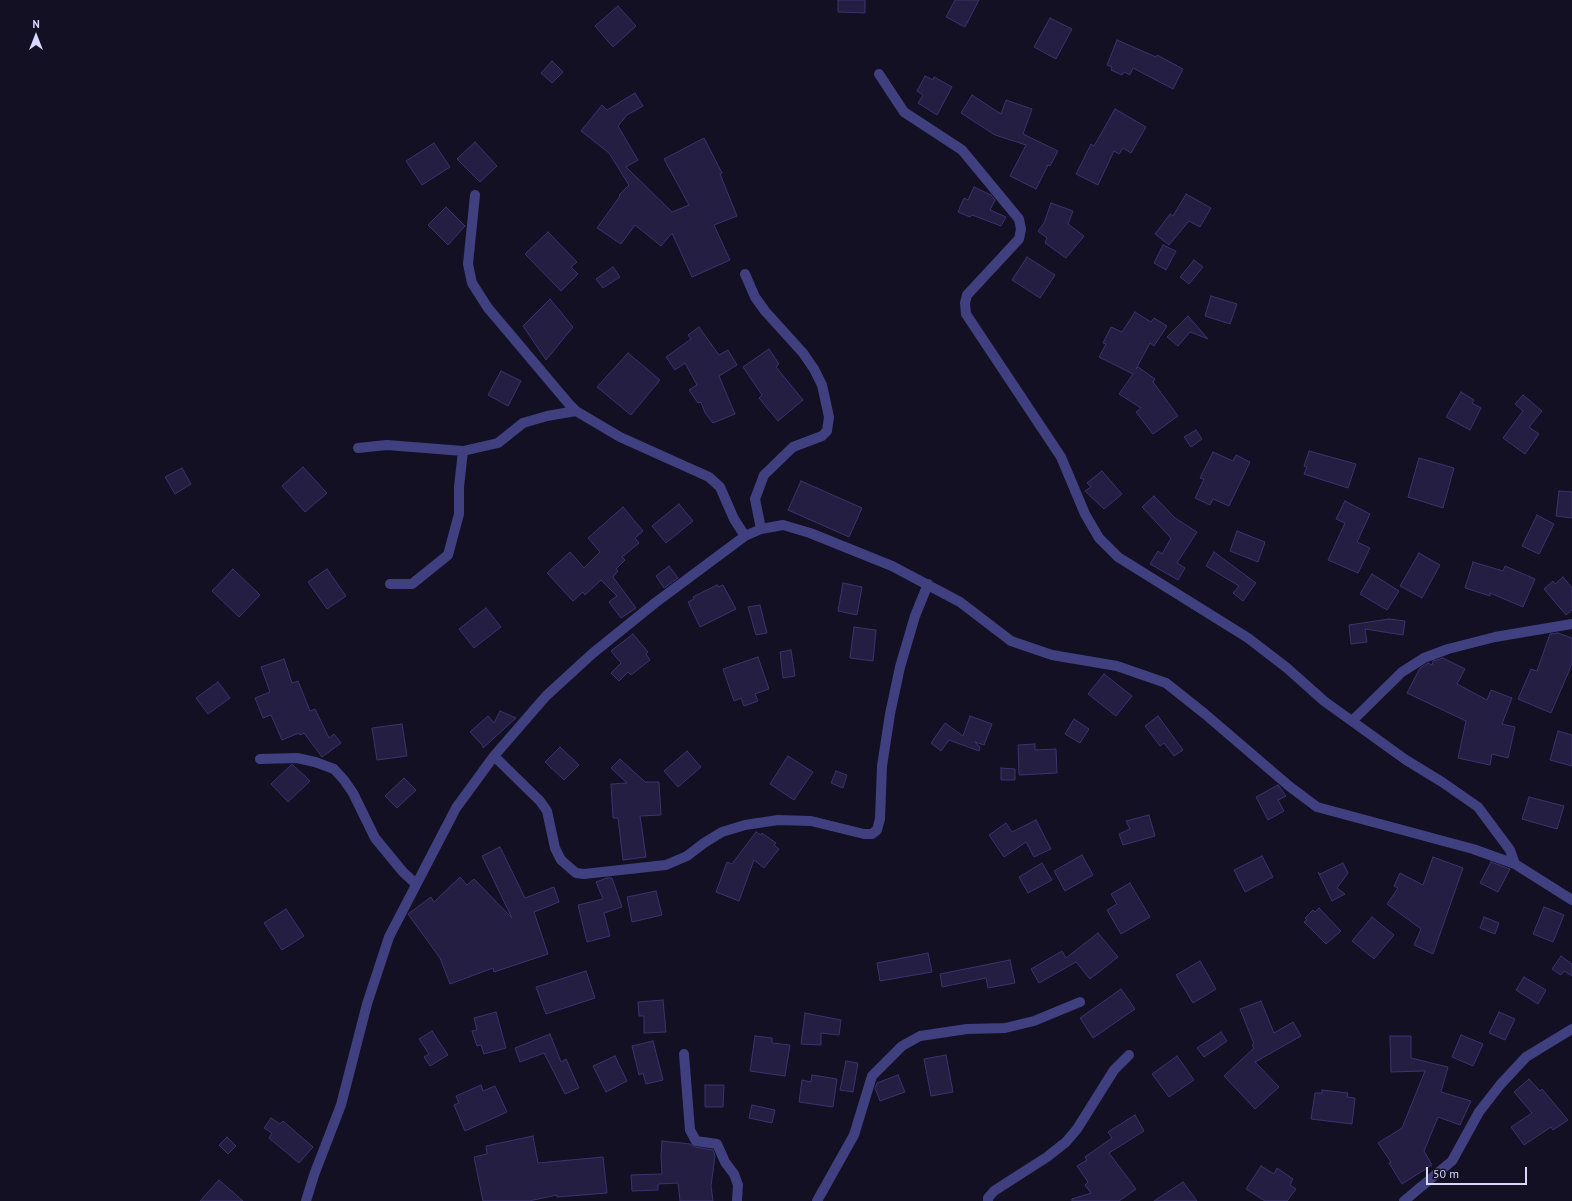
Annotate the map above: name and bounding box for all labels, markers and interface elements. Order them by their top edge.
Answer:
north arrow [16,16,56,56]
text: N [32,17,40,31]
scale bar [1428,1159,1529,1185]
text: 50 m [1433,1166,1459,1181]

